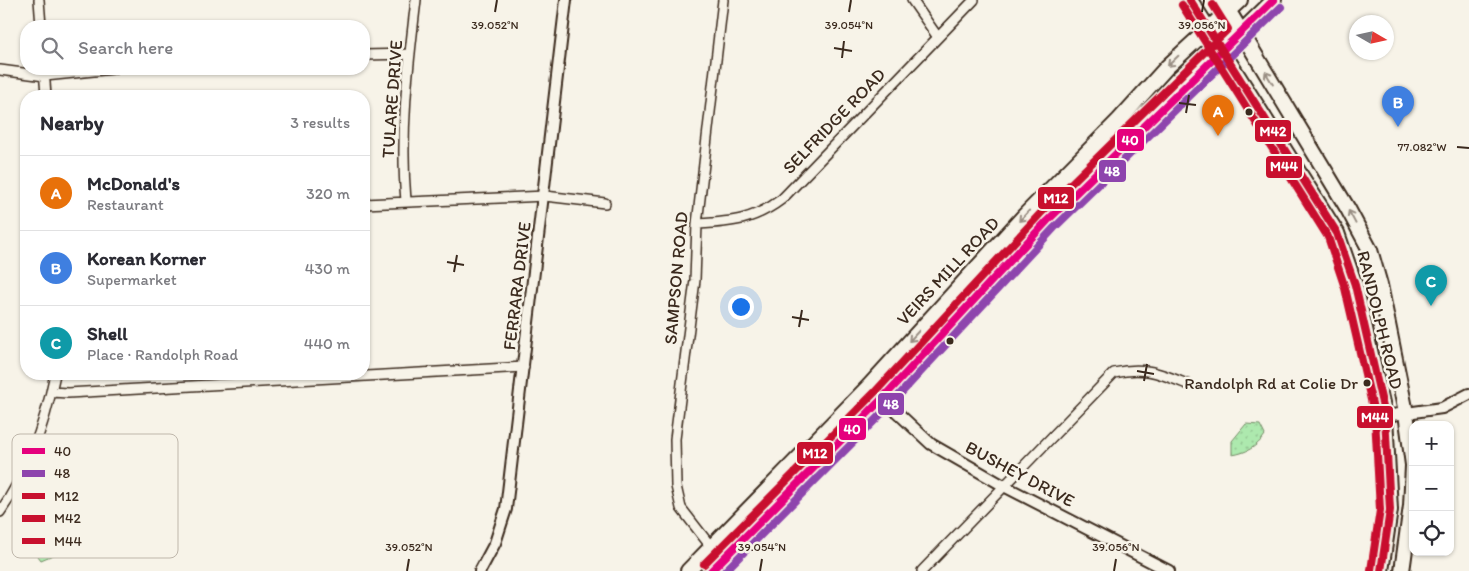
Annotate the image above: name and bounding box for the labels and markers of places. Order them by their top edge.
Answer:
pin: B [1382,86,1414,127]
pin: A [1202,95,1234,136]
unlabelled marker [1244,107,1254,117]
pin: C [1415,265,1447,306]
unlabelled marker [945,336,955,346]
place label: Randolph Rd at Colie Dr [1184,373,1358,393]
marker: Randolph Rd at Colie Dr [1362,378,1372,388]

